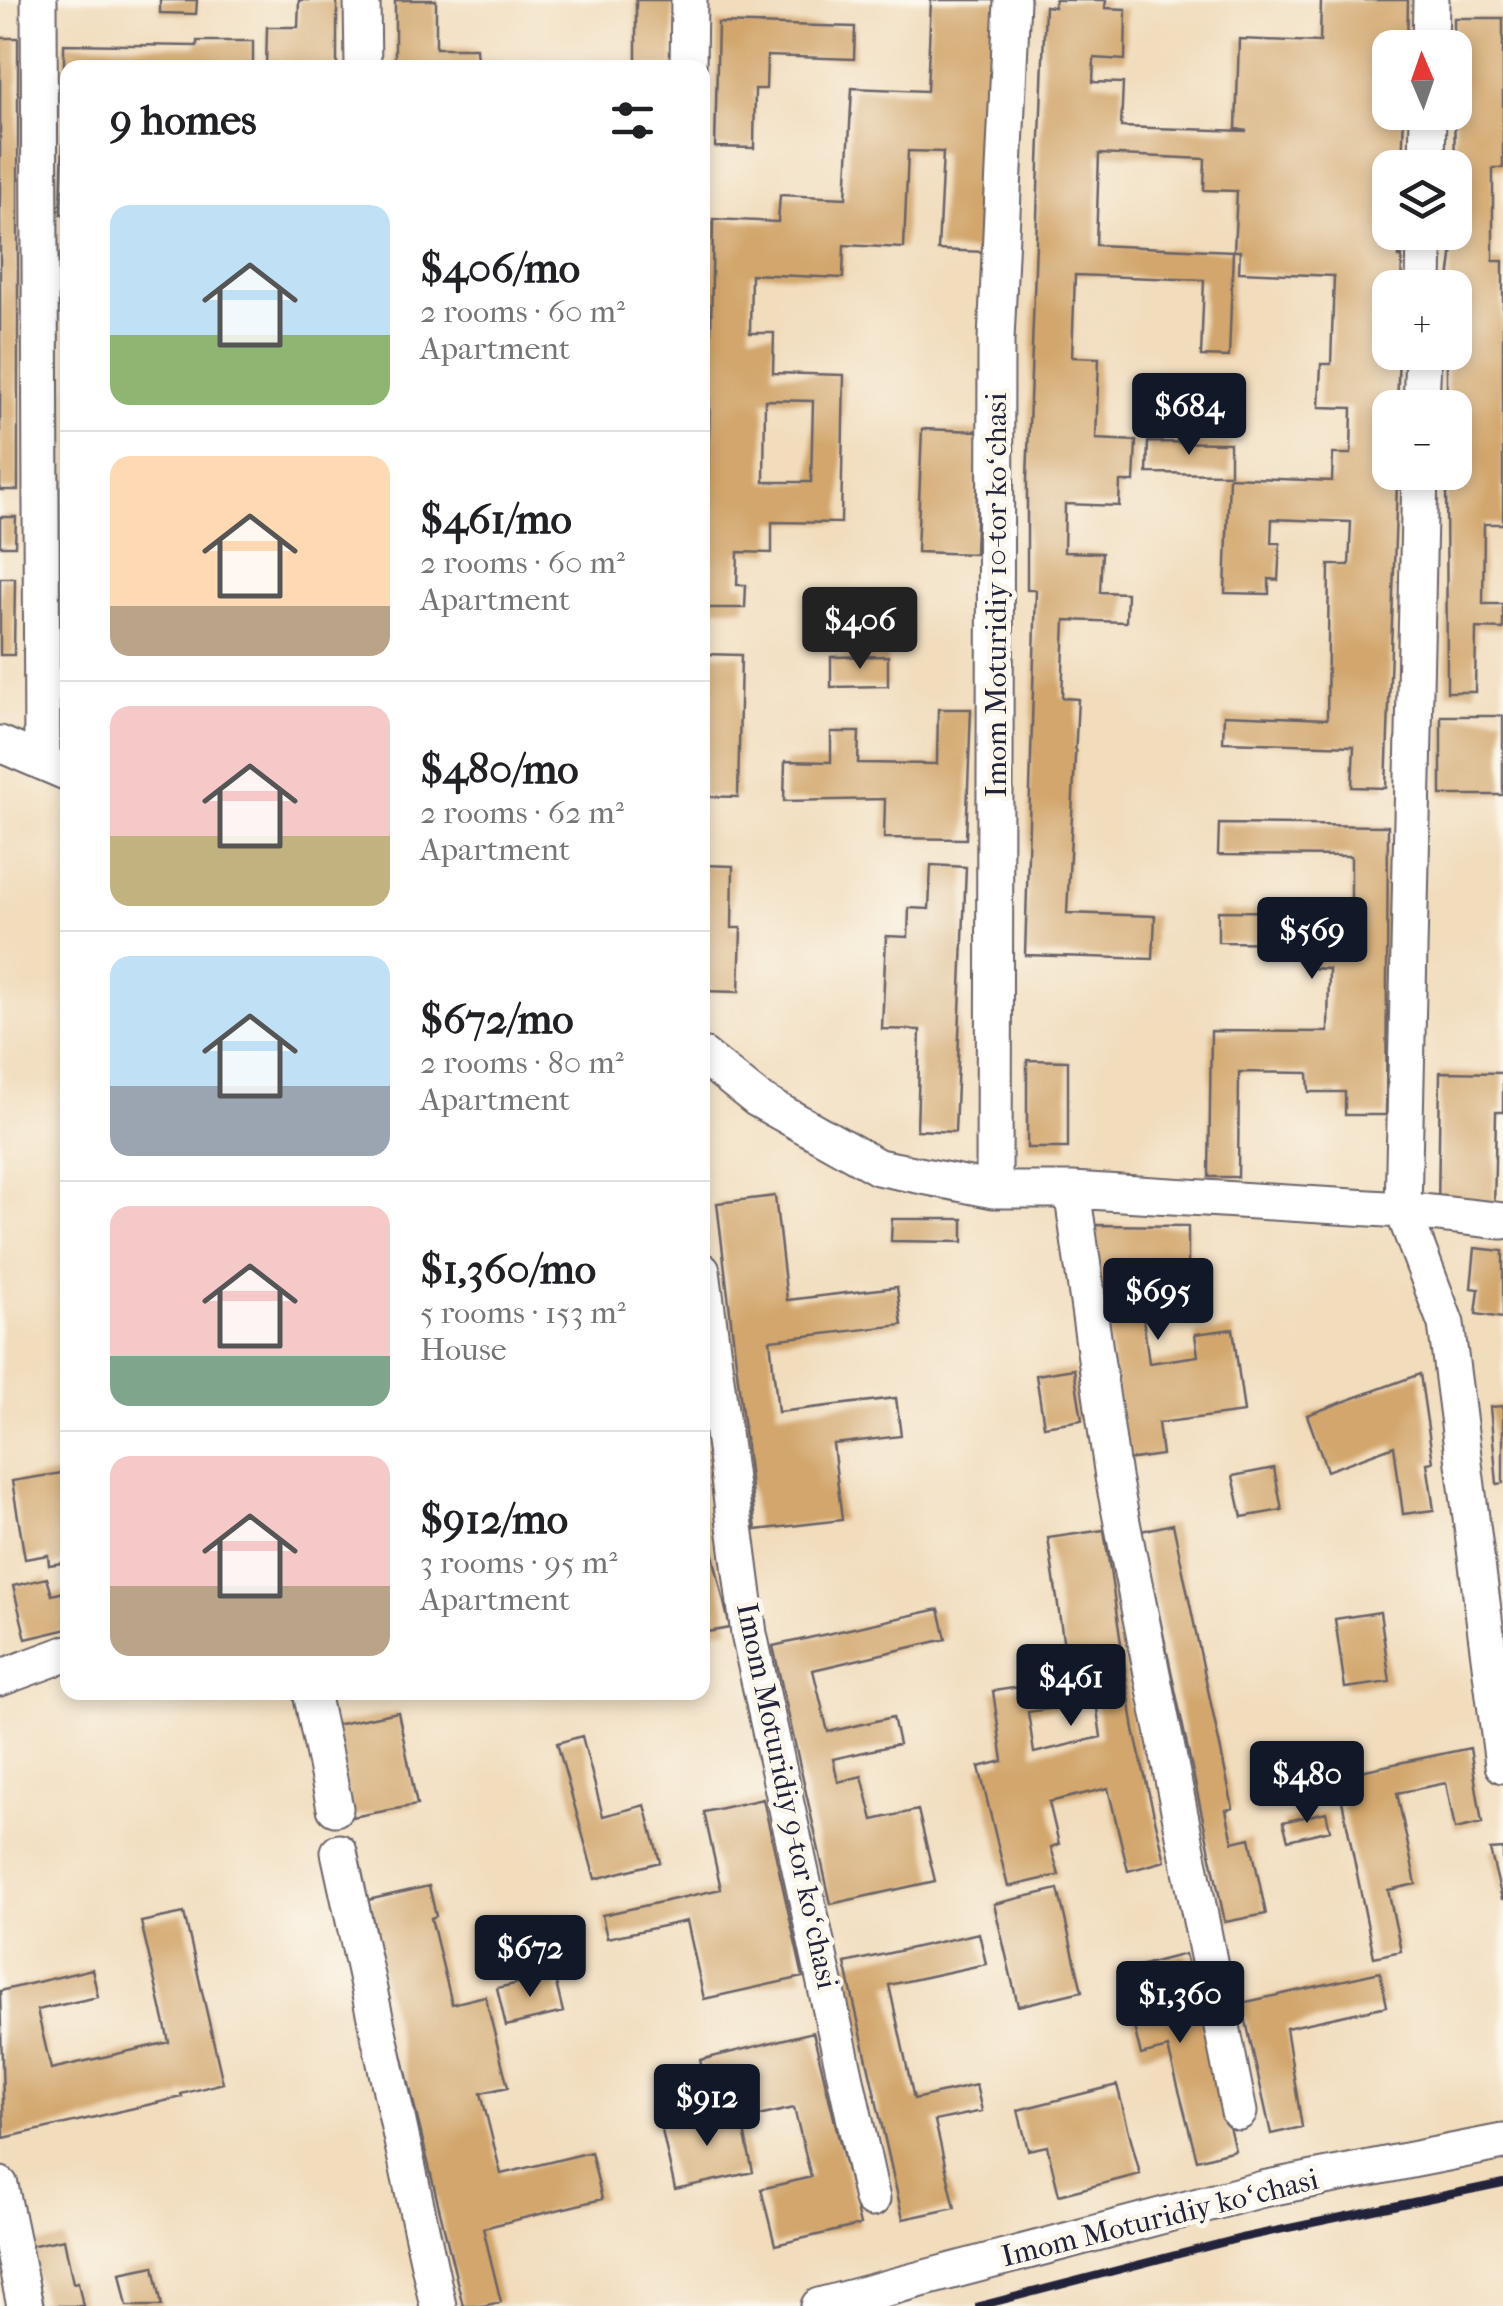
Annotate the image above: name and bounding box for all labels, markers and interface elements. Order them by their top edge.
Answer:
north arrow [1372,30,1472,130]
map controls [1372,30,1472,490]
icon: filters [605,93,660,148]
text: 9 homes [110,96,257,145]
button: layers [1372,150,1472,250]
text: $406/mo [420,244,580,293]
icon: home [190,245,310,365]
button: + [1372,270,1472,370]
text: 2 rooms · 60 m² [420,293,625,330]
text: Apartment [420,330,570,367]
pin: $684 [1130,373,1248,458]
text: $684 [1154,387,1224,424]
button: − [1372,390,1472,490]
street label: Imom Moturidiy 10-tor koʻchasi [979,392,1014,798]
text: $461/mo [420,495,572,544]
icon: home [190,496,310,616]
text: 2 rooms · 60 m² [420,544,625,581]
text: Apartment [420,581,570,618]
pin: $406 [801,587,919,672]
text: $406 [824,601,896,638]
text: $480/mo [420,745,578,794]
icon: home [190,746,310,866]
text: 2 rooms · 62 m² [420,794,624,831]
text: Apartment [420,831,570,868]
pin: $569 [1253,897,1371,982]
text: $569 [1279,911,1345,948]
text: $672/mo [420,995,574,1044]
icon: home [190,996,310,1116]
text: 2 rooms · 80 m² [420,1044,624,1081]
text: Apartment [420,1081,570,1118]
text: $1,360/mo [420,1245,596,1294]
icon: home [190,1246,310,1366]
pin: $695 [1099,1258,1217,1343]
text: $695 [1125,1272,1191,1309]
text: 5 rooms · 153 m² [420,1294,626,1331]
text: House [420,1331,507,1368]
text: $912/mo [420,1495,568,1544]
icon: home [190,1496,310,1616]
text: 3 rooms · 95 m² [420,1544,617,1581]
text: Apartment [420,1581,570,1618]
street label: Imom Moturidiy 9-tor koʻchasi [729,1600,845,1992]
pin: $461 [1012,1644,1130,1729]
text: $461 [1038,1658,1104,1695]
pin: $480 [1248,1741,1366,1826]
text: $480 [1272,1755,1342,1792]
pin: $672 [471,1915,589,2000]
text: $672 [497,1929,563,1966]
pin: $1,360 [1099,1961,1261,2046]
text: $1,360 [1138,1975,1222,2012]
pin: $912 [648,2064,766,2149]
text: $912 [676,2078,738,2115]
street label: Imom Moturidiy koʻchasi [998,2162,1322,2274]

